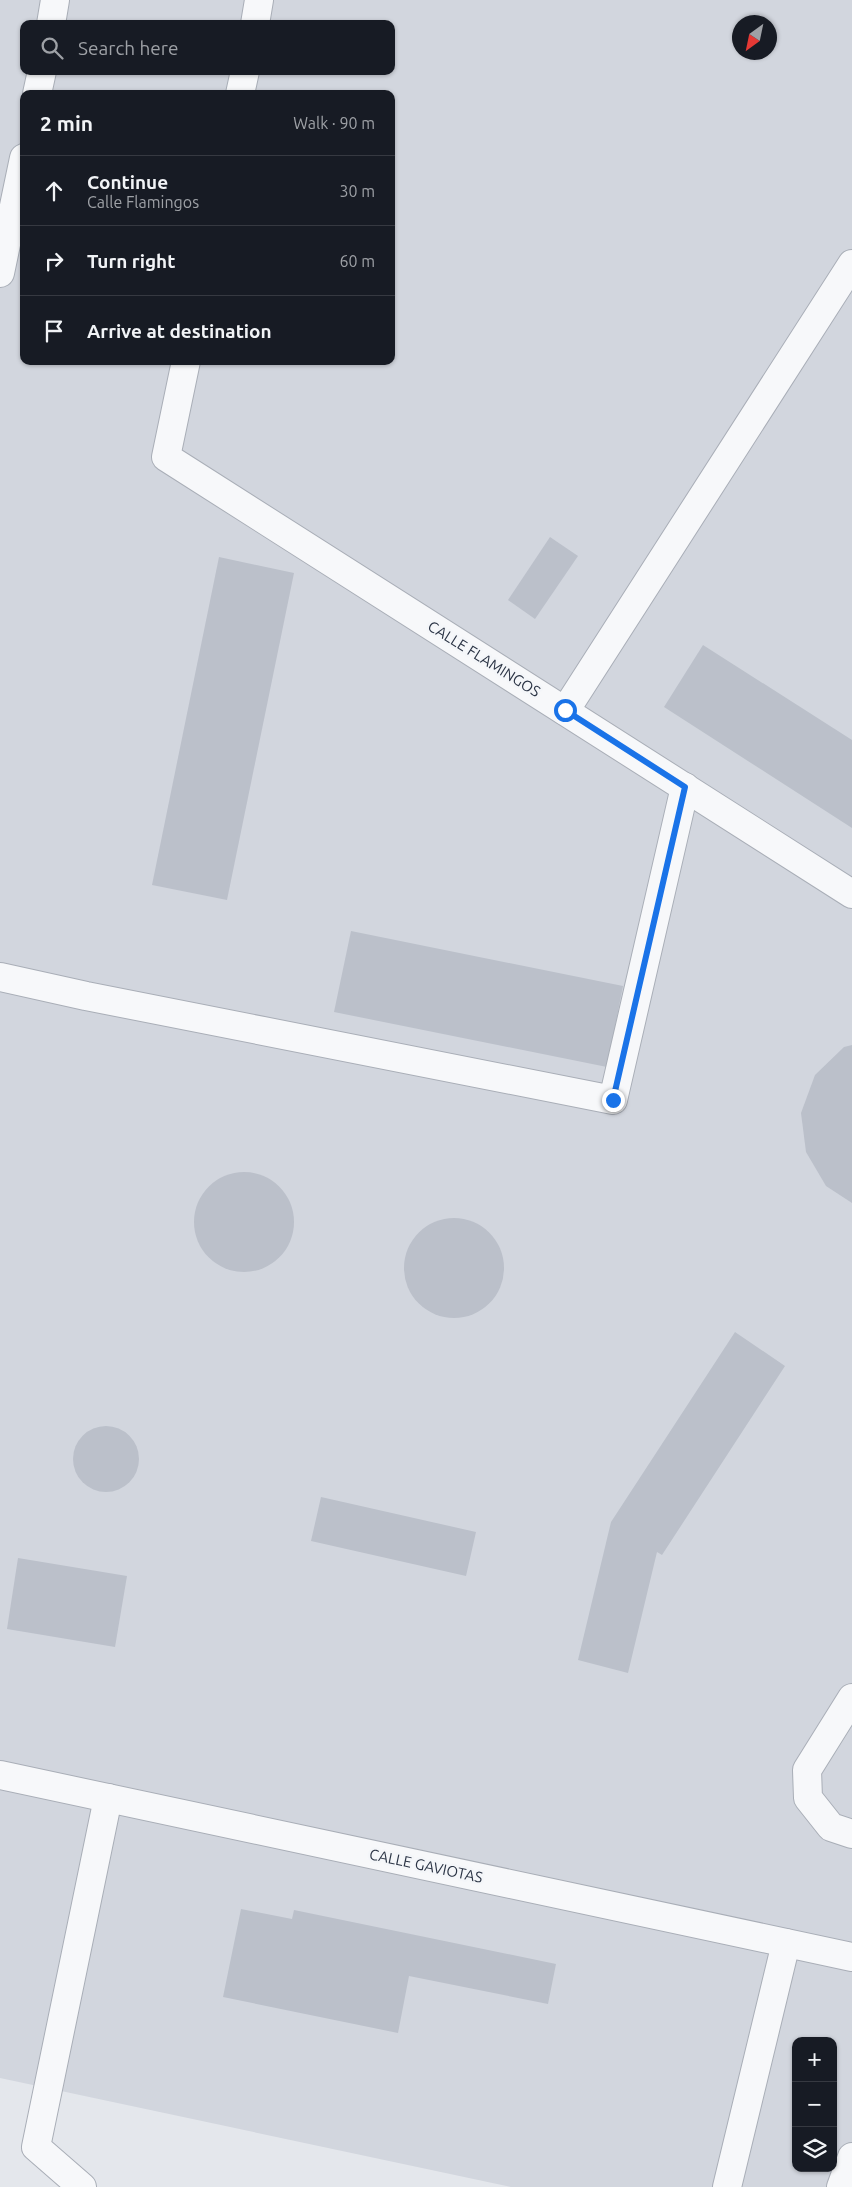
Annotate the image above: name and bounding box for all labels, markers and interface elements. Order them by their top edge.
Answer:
north arrow [732,15,777,60]
search box [20,20,395,75]
icon: search [38,34,66,62]
text: Search here [78,37,178,59]
text: 2 min [40,111,93,135]
text: Walk · 90 m [293,114,375,132]
text: Continue [87,171,168,193]
icon: ahead [40,177,68,205]
text: 30 m [339,182,375,200]
text: Calle Flamingos [87,193,199,211]
icon: right [40,247,68,275]
text: Turn right [87,250,175,272]
text: 60 m [339,252,375,270]
icon: arrive [40,317,68,345]
text: Arrive at destination [87,320,272,342]
street label: CALLE FLAMINGOS [425,617,544,700]
route start [554,699,577,722]
route end [602,1089,625,1112]
street label: CALLE GAVIOTAS [368,1845,484,1886]
map controls [792,2037,837,2172]
button: + [792,2037,837,2082]
button: − [792,2082,837,2127]
button: layers [792,2127,837,2172]

